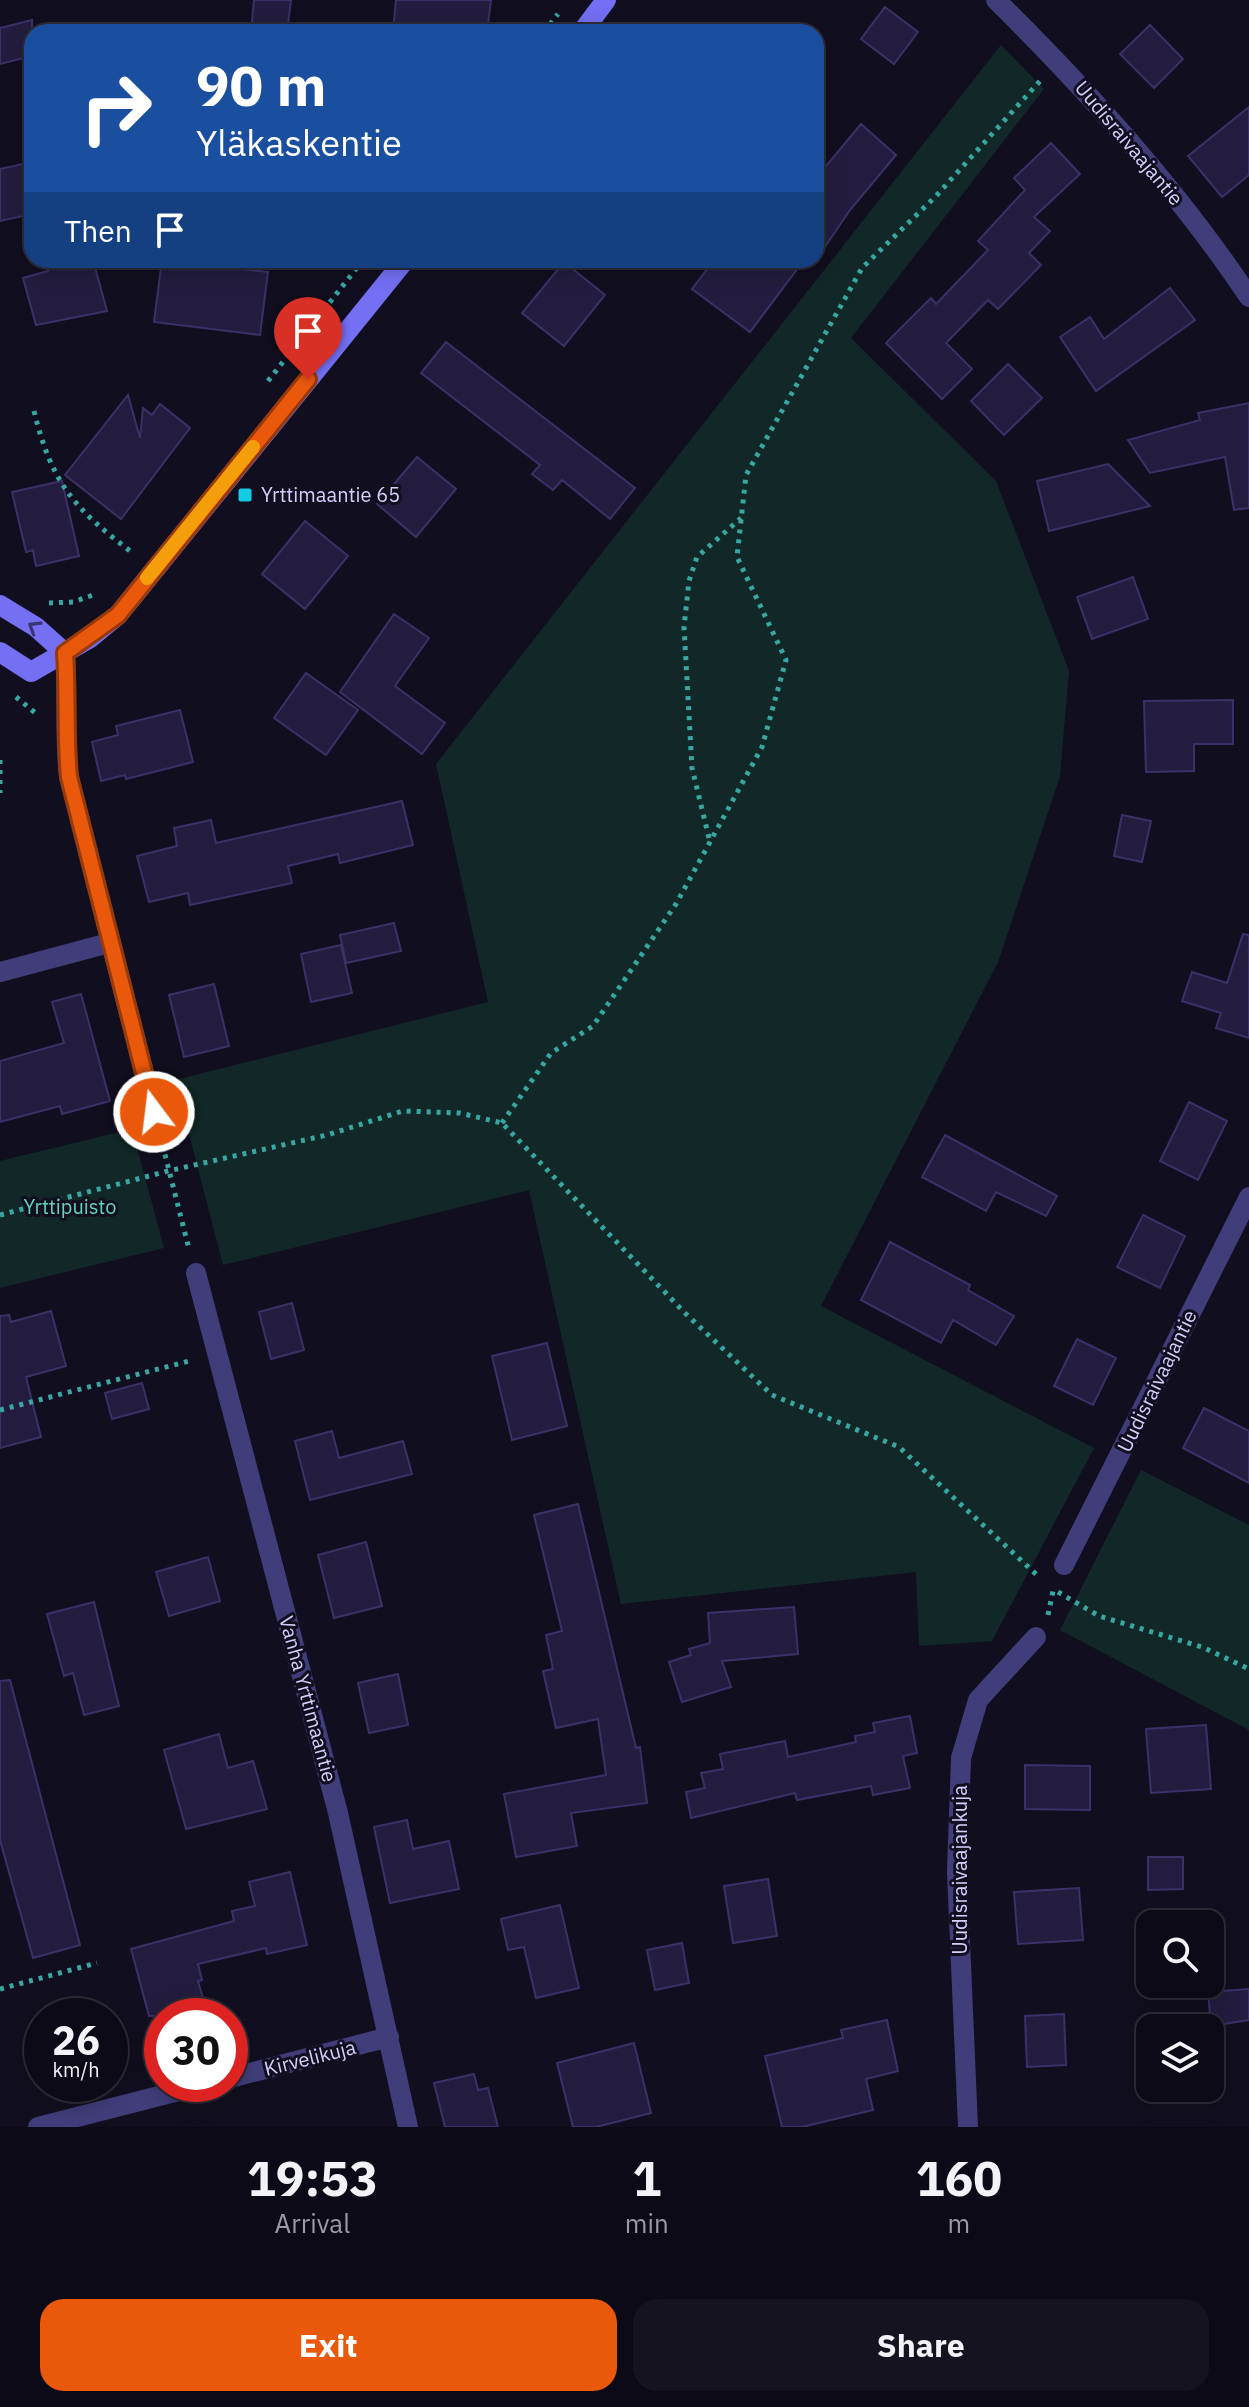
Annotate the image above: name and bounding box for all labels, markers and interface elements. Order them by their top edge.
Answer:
text: 90 m [196,49,326,121]
icon: right [64,56,168,160]
street label: Uudisraivaajantie [1069,75,1190,211]
text: Yläkaskentie [196,119,402,166]
icon: arrive [148,208,192,252]
text: Then [64,211,132,250]
pin [274,297,342,379]
icon: arrive [286,309,330,353]
place label: Yrttimaantie 65 [261,481,400,508]
marker: Yrttimaantie 65 [236,486,254,504]
one-way arrow [28,621,43,636]
position arrow [112,1070,196,1154]
park label: Yrttipuisto [23,1193,117,1220]
street label: Uudisraivaajantie [1110,1305,1203,1456]
street label: Vanha Yrttimaantie [273,1613,344,1785]
street label: Uudisraivaajankuja [946,1785,973,1955]
map controls [1136,1910,1224,2102]
button: search [1136,1910,1224,1998]
speed limit sign: 30 [144,1998,248,2102]
text: 26 [52,2014,100,2066]
button: layers [1136,2014,1224,2102]
street label: Kirvelikuja [261,2033,359,2082]
text: km/h [52,2056,100,2083]
text: 19:53 [247,2147,378,2209]
text: 1 [632,2147,661,2209]
text: 160 [916,2147,1002,2209]
text: Arrival [275,2206,350,2240]
text: min [625,2206,669,2240]
text: m [948,2206,970,2240]
button: Exit [40,2299,617,2391]
button: Share [633,2299,1209,2391]

